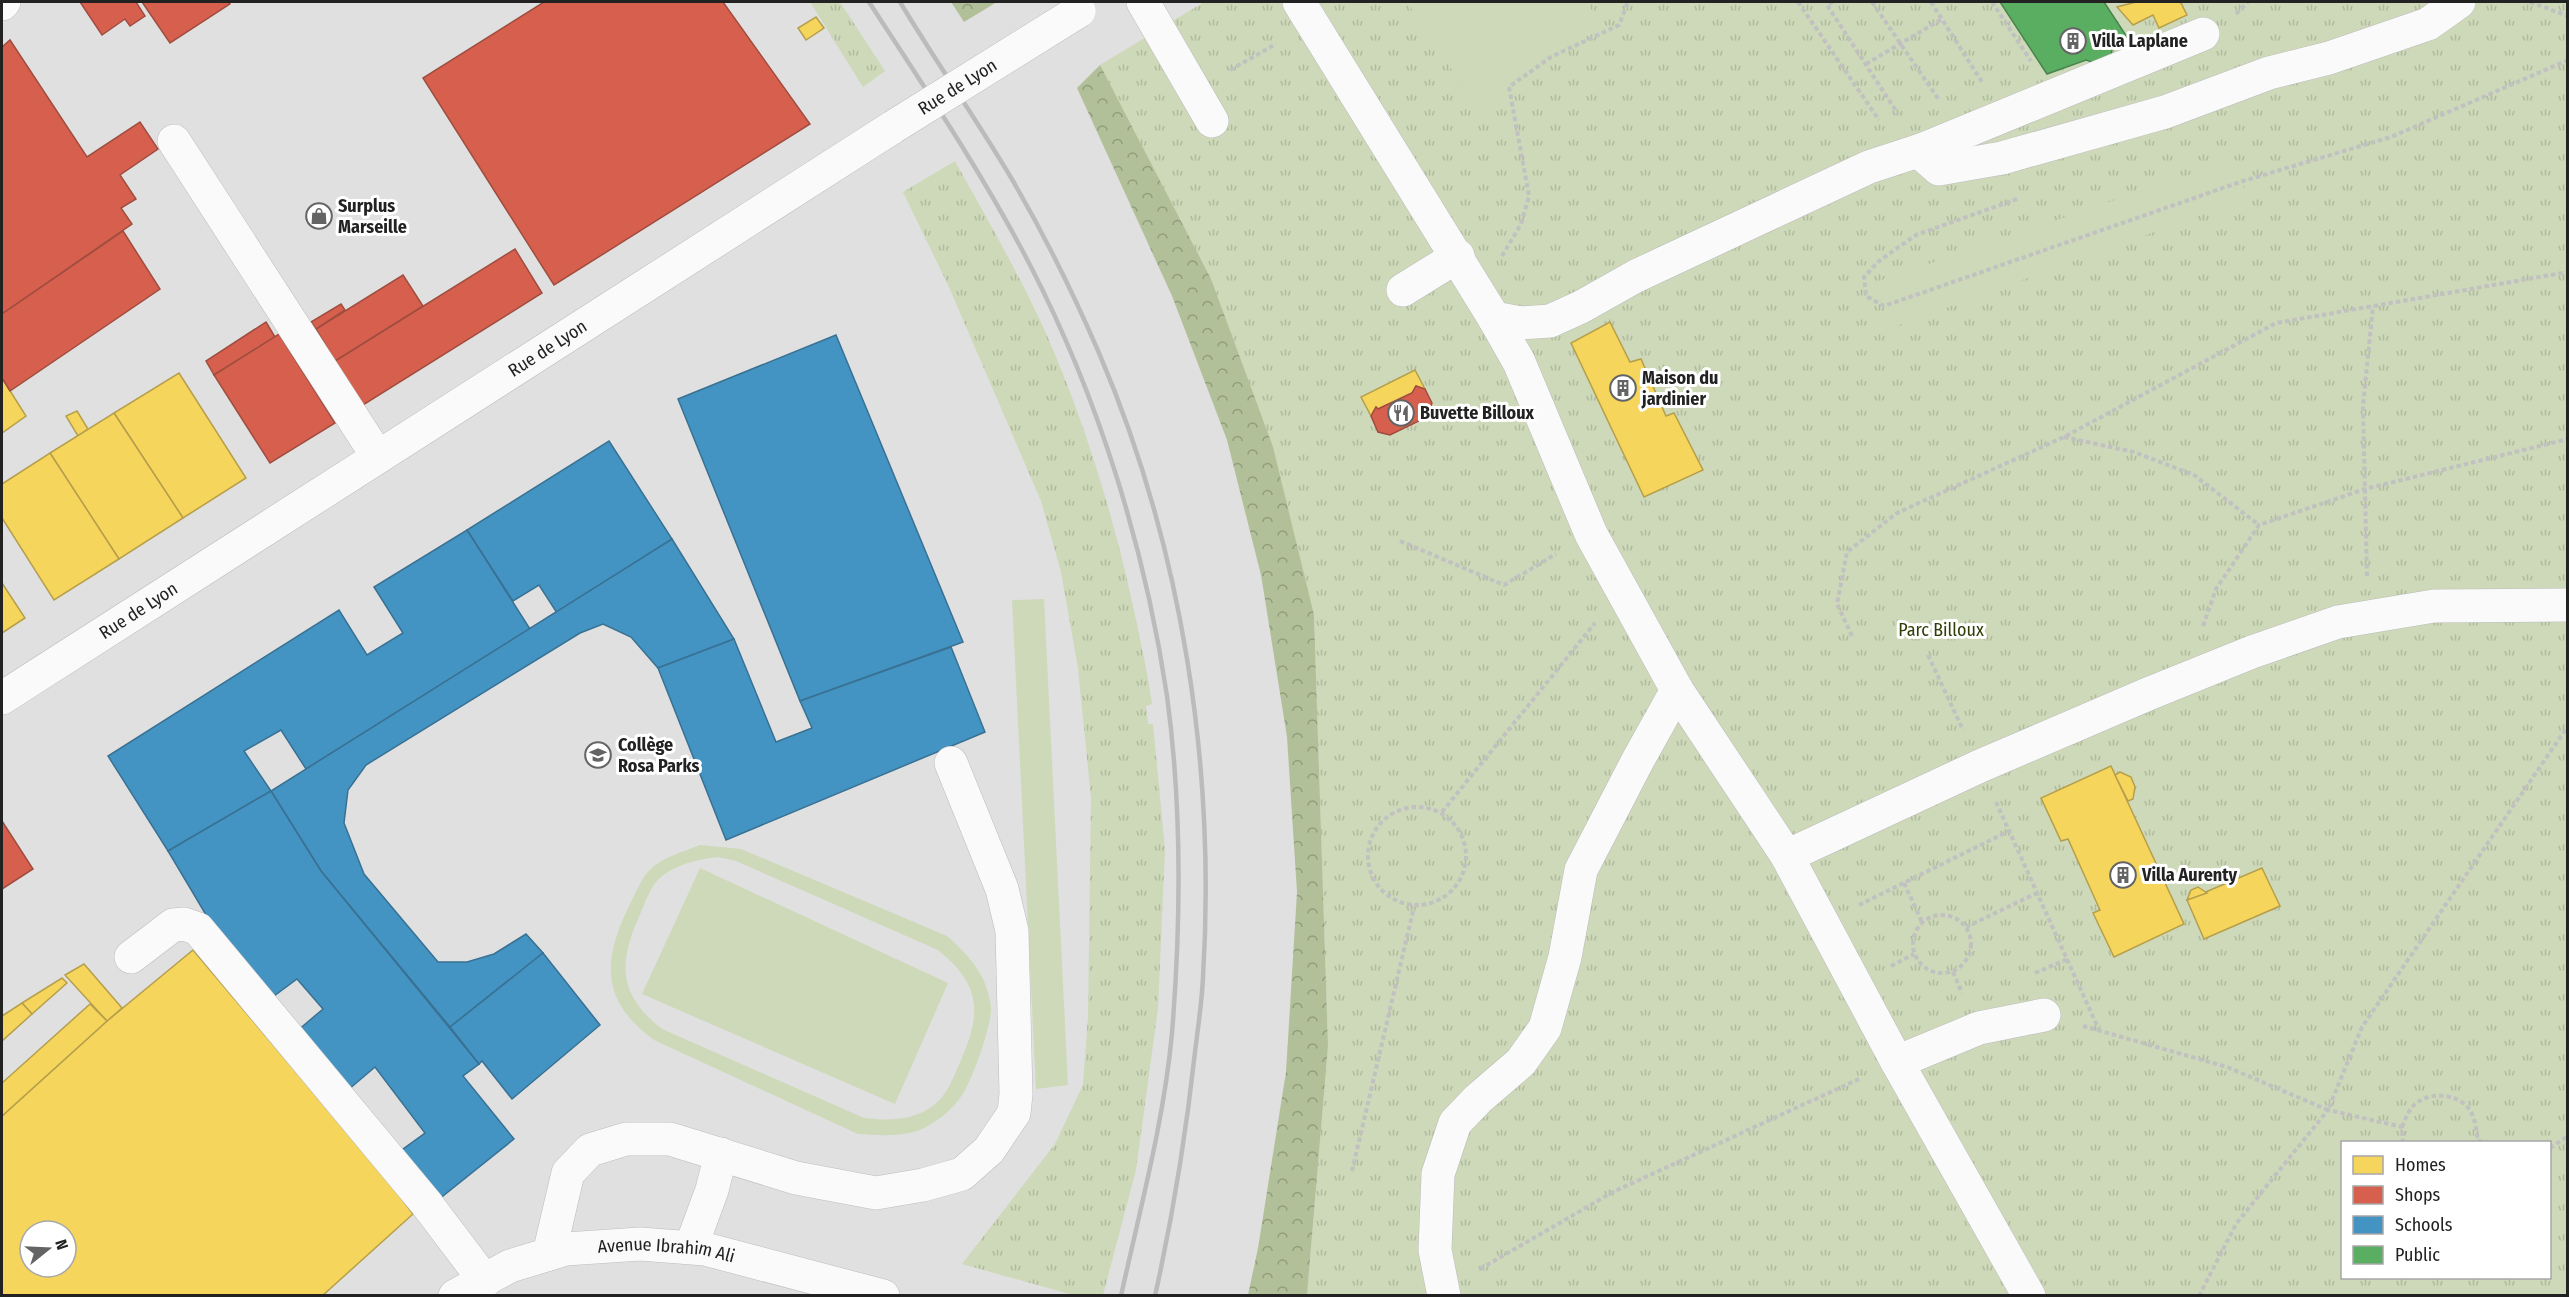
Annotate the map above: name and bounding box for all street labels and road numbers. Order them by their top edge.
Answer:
street label: Rue de Lyon [914,54,1001,120]
street label: Rue de Lyon [504,315,591,382]
street label: Rue de Lyon [95,577,182,644]
street label: Avenue Ibrahim Ali [597,1233,737,1267]

